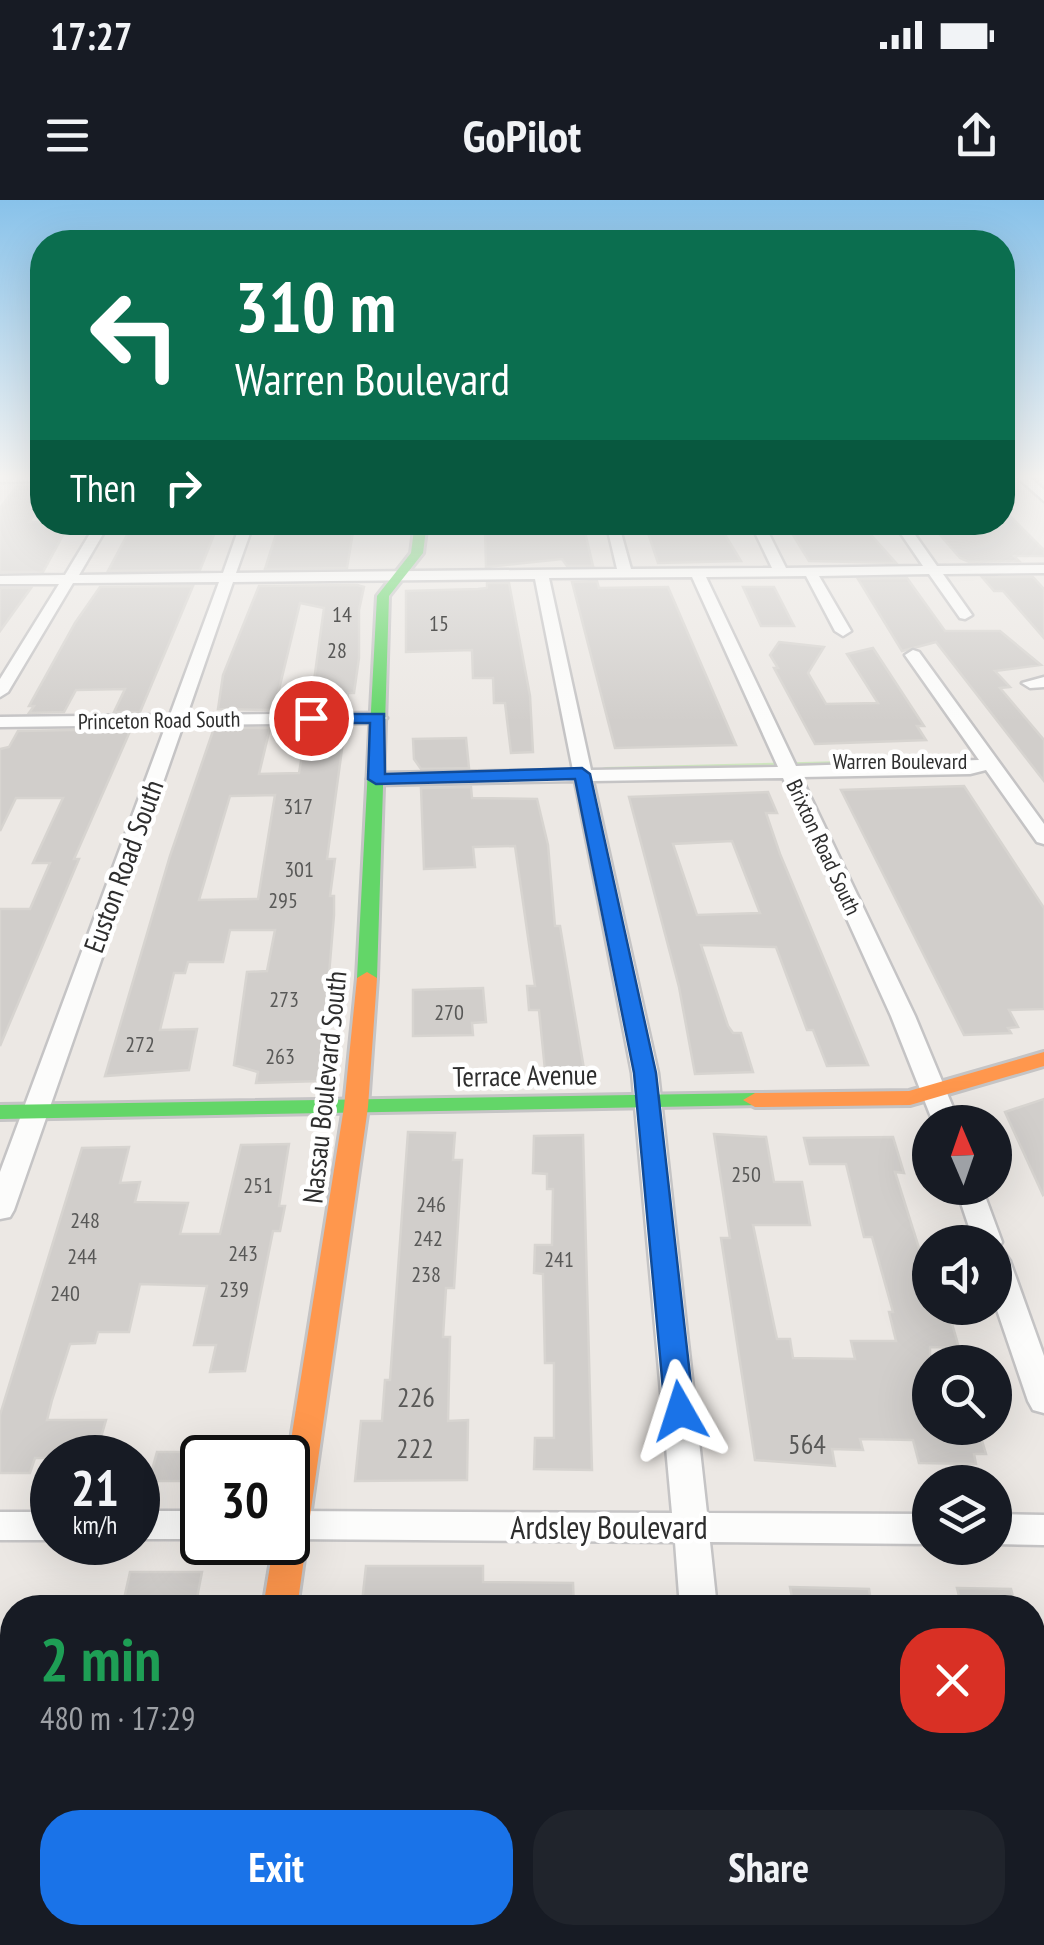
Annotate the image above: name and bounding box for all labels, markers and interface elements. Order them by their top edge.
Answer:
text: 17:27 [50,11,132,60]
text: GoPilot [463,106,581,164]
icon: menu [40,108,95,163]
icon: share [949,108,1004,163]
text: 310 m [235,261,396,351]
icon: left [70,270,200,400]
text: Warren Boulevard [235,349,510,407]
icon: right [156,460,211,515]
text: Then [70,463,136,512]
house number: 14 [332,600,352,628]
house number: 15 [429,609,449,637]
house number: 28 [327,636,347,664]
pin [269,676,354,761]
icon: arrive [284,691,339,746]
street label: Princeton Road South [78,705,240,735]
street label: Warren Boulevard [833,747,967,775]
street label: Euston Road South [75,774,171,958]
street label: Brixton Road South [780,775,868,919]
house number: 317 [283,792,313,820]
house number: 301 [284,855,314,883]
house number: 295 [268,886,298,914]
street label: Nassau Boulevard South [293,969,355,1205]
house number: 273 [269,985,299,1013]
house number: 270 [434,998,464,1026]
house number: 272 [125,1030,155,1058]
house number: 263 [265,1042,295,1070]
street label: Terrace Avenue [452,1055,598,1095]
north arrow [912,1105,1012,1205]
map controls [912,1105,1012,1565]
house number: 250 [731,1160,761,1188]
house number: 251 [243,1171,273,1199]
house number: 246 [416,1190,446,1218]
house number: 248 [70,1206,100,1234]
house number: 242 [413,1224,443,1252]
button: sound [912,1225,1012,1325]
house number: 243 [228,1239,258,1267]
house number: 244 [67,1242,97,1270]
house number: 241 [544,1245,574,1273]
house number: 238 [411,1260,441,1288]
house number: 239 [219,1275,249,1303]
house number: 240 [50,1279,80,1307]
button: search [912,1345,1012,1445]
position arrow [628,1359,732,1463]
house number: 226 [397,1378,435,1415]
house number: 564 [788,1425,826,1462]
house number: 222 [396,1429,434,1466]
speed limit sign: 30 [180,1435,310,1565]
text: 21 [71,1455,119,1520]
button: layers [912,1465,1012,1565]
street label: Ardsley Boulevard [510,1506,708,1548]
text: km/h [73,1509,117,1541]
text: 2 min [40,1620,161,1698]
button: close [900,1628,1005,1733]
text: 480 m · 17:29 [40,1697,195,1739]
button: Exit [40,1810,513,1925]
button: Share [533,1810,1005,1925]

